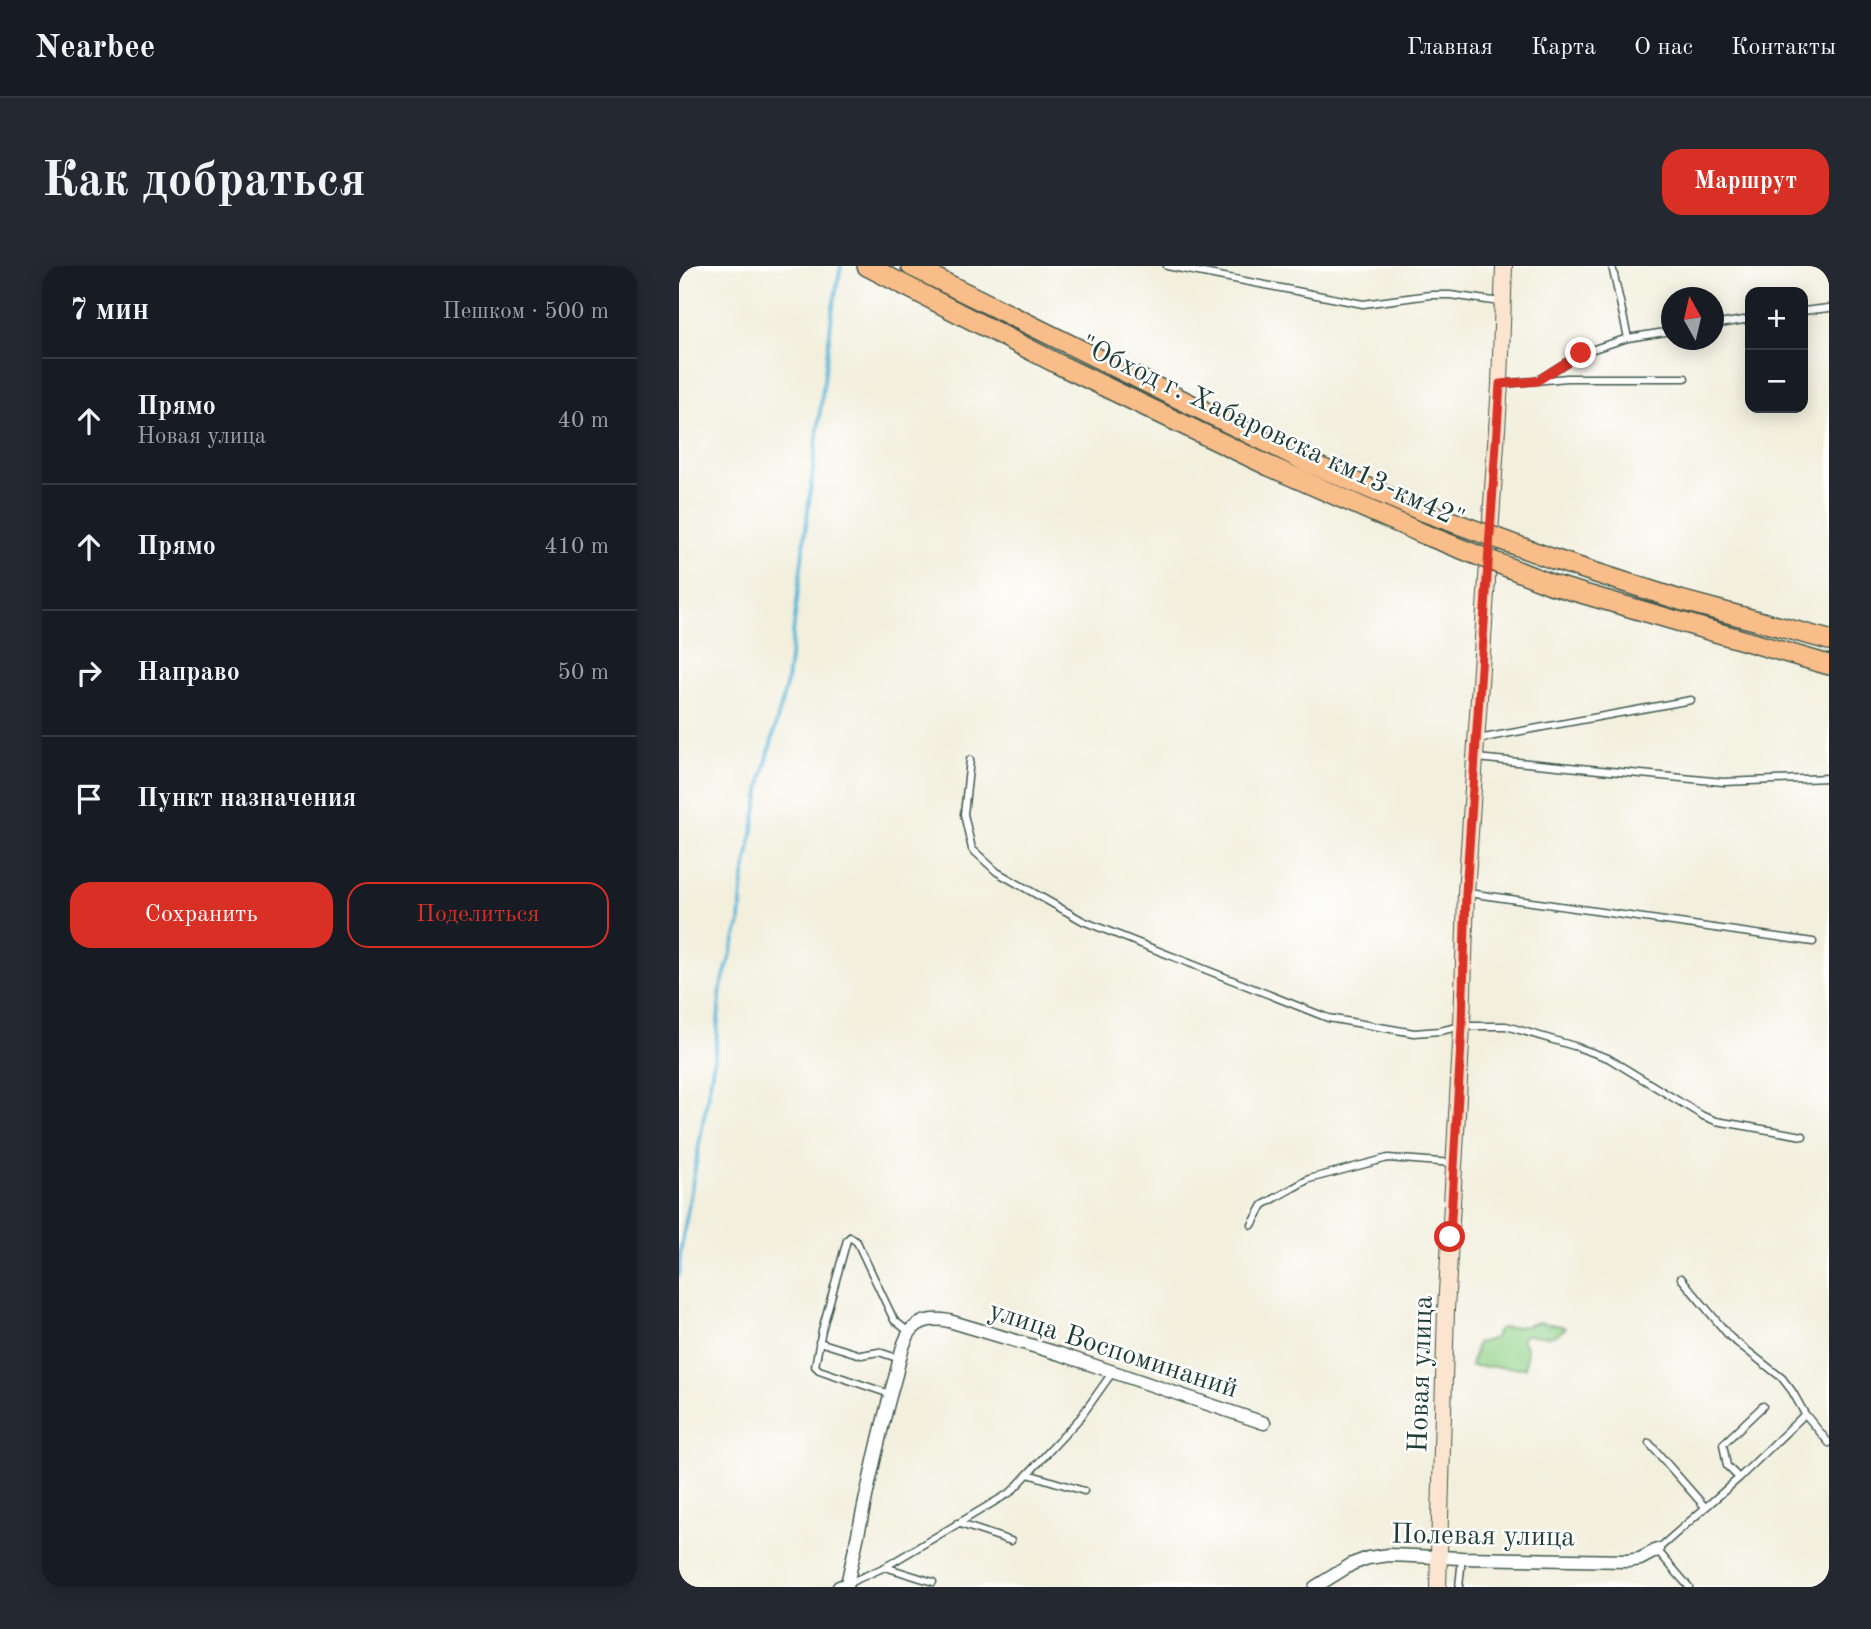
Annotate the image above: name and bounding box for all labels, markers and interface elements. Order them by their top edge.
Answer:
text: Nearbee [35,32,155,65]
text: Главная [1407,36,1493,60]
text: Карта [1531,36,1596,60]
text: О нас [1634,36,1693,60]
text: Контакты [1731,36,1836,60]
button: Маршрут [1662,149,1829,215]
text: Как добраться [42,158,366,207]
north arrow [1661,287,1724,350]
map controls [1745,287,1808,413]
button: + [1745,287,1808,350]
text: 7 мин [70,296,149,326]
text: Пешком · 500 m [443,300,609,323]
street label: "Обход г. Хабаровска км13-км42" [1075,332,1468,535]
route end [1565,337,1596,368]
button: − [1745,350,1808,413]
text: Прямо [137,394,216,420]
icon: ahead [70,402,108,440]
text: 40 m [558,409,609,432]
text: Новая улица [137,425,266,448]
icon: ahead [70,528,108,566]
text: Прямо [137,534,216,560]
text: 410 m [544,535,609,558]
icon: right [70,654,108,692]
text: Направо [137,660,240,686]
text: 50 m [558,661,609,684]
icon: arrive [70,780,108,818]
text: Пункт назначения [137,786,356,812]
button: Сохранить [70,882,333,948]
button: Поделиться [347,882,609,948]
route start [1434,1221,1465,1252]
street label: Новая улица [1405,1295,1439,1453]
street label: улица Воспоминаний [985,1297,1241,1404]
street label: Полевая улица [1391,1521,1575,1553]

